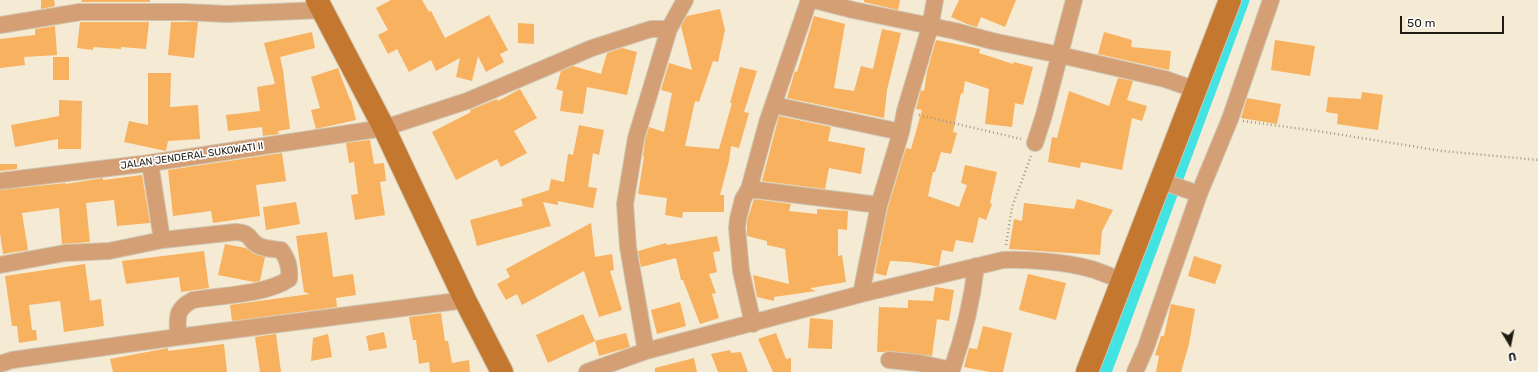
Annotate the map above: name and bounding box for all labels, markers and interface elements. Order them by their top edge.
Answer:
scale bar [1402,8,1506,34]
text: 50 m [1407,16,1435,30]
street label: JALAN JENDERAL SUKOWATI II [120,140,264,172]
north arrow [1490,324,1530,364]
text: U [1507,349,1517,363]

